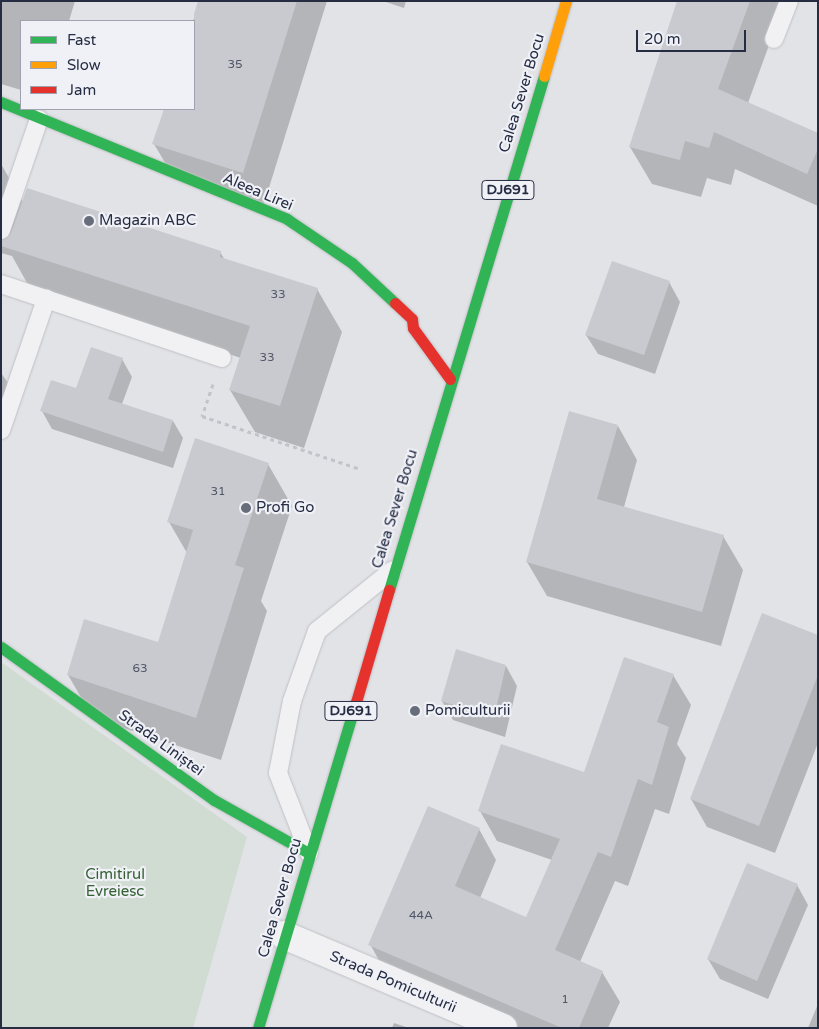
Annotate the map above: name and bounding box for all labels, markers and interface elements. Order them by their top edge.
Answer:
legend [20,20,195,110]
scale bar [639,20,749,52]
text: 20 m [644,30,681,48]
text: Fast [67,31,96,49]
street label: Calea Sever Bocu [495,31,549,155]
text: Slow [67,56,101,74]
house number: 35 [227,58,243,72]
text: Jam [67,81,96,99]
street label: Aleea Lirei [220,169,296,215]
road number: DJ691 [480,178,536,202]
place label: Magazin ABC [99,212,196,230]
marker: Magazin ABC [83,215,95,227]
house number: 33 [270,288,286,302]
house number: 33 [259,351,275,365]
street label: Calea Sever Bocu [368,447,422,571]
house number: 31 [210,485,226,499]
place label: Profi Go [256,499,314,517]
marker: Profi Go [240,502,252,514]
house number: 63 [132,662,148,676]
road number: DJ691 [324,699,378,722]
place label: Pomiculturii [425,702,510,720]
marker: Pomiculturii [409,705,421,717]
street label: Strada Liniștei [115,706,207,780]
street label: Calea Sever Bocu [254,836,306,960]
park label: Cimitirul Evreiesc [85,865,145,900]
house number: 44A [409,909,433,923]
street label: Strada Pomiculturii [327,947,459,1017]
house number: 1 [561,993,569,1007]

